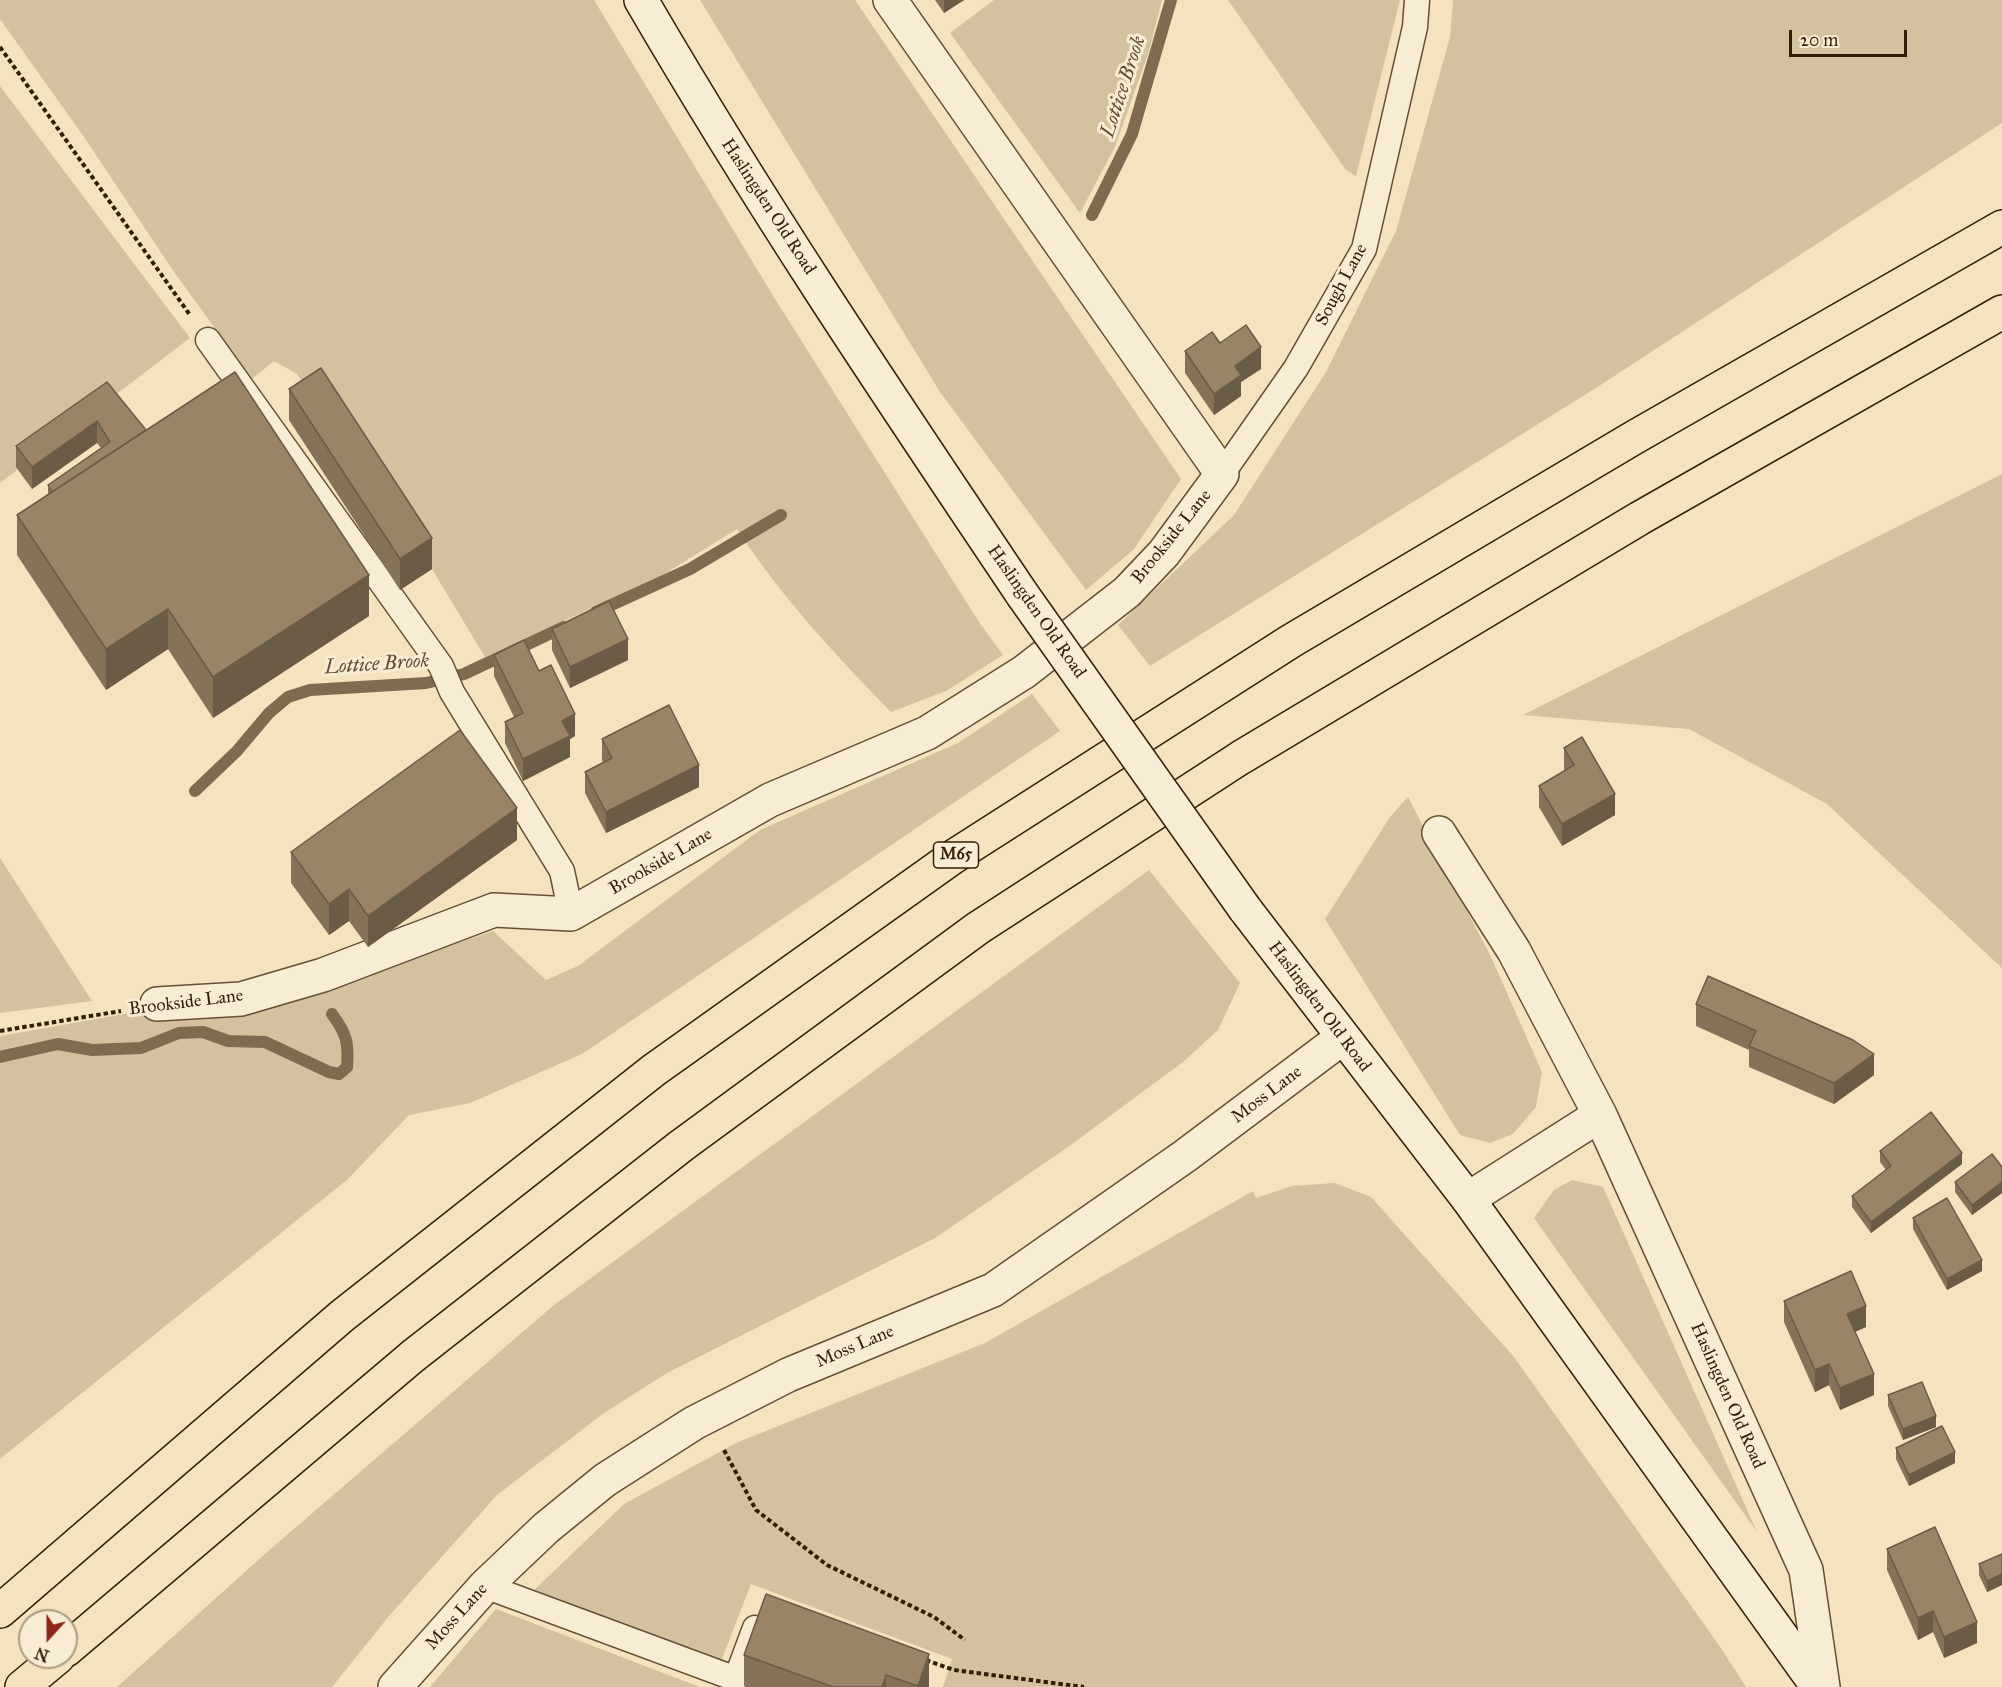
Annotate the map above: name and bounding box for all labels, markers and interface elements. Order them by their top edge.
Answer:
scale bar [1792,18,1910,56]
text: 20 m [1800,29,1838,51]
water label: Lottice Brook [1096,33,1152,141]
street label: Haslingden Old Road [716,135,820,279]
street label: Sough Lane [1311,240,1373,330]
street label: Brookside Lane [1127,485,1217,589]
street label: Haslingden Old Road [982,541,1090,683]
water label: Lottice Brook [324,649,430,681]
street label: Brookside Lane [606,824,716,900]
road number: M65 [934,842,978,868]
street label: Haslingden Old Road [1263,938,1375,1076]
street label: Brookside Lane [128,985,244,1021]
street label: Moss Lane [1227,1061,1307,1129]
street label: Haslingden Old Road [1685,1320,1769,1472]
street label: Moss Lane [813,1321,897,1373]
street label: Moss Lane [421,1579,493,1655]
north arrow [18,1609,78,1669]
text: N [32,1643,52,1666]

